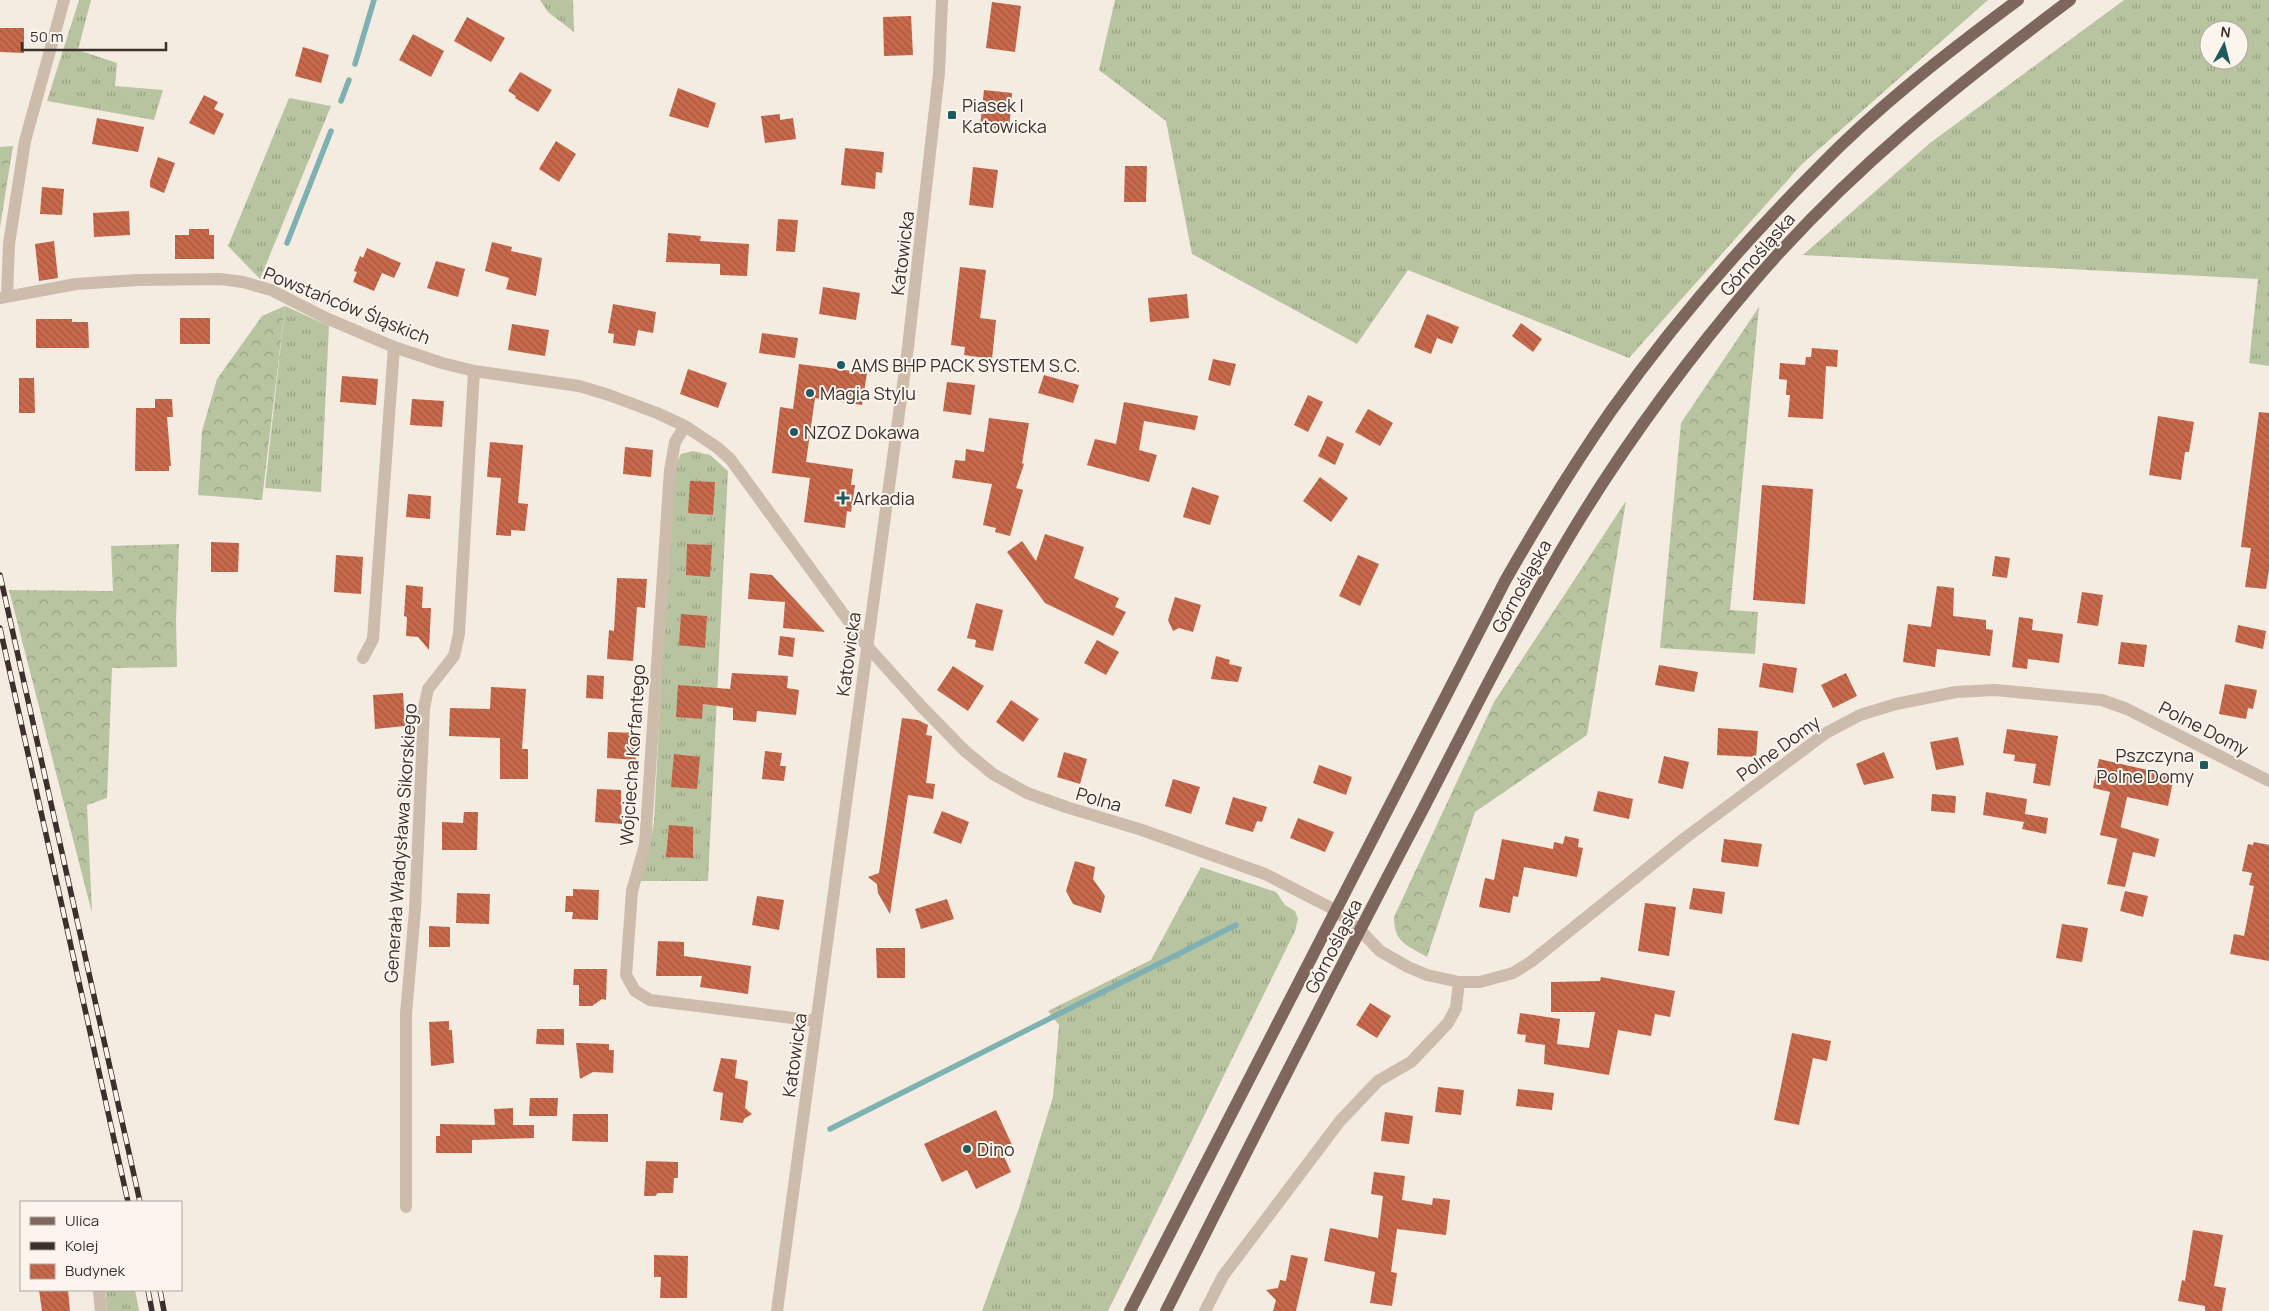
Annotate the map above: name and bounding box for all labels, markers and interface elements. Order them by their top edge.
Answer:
scale bar [22,20,166,52]
north arrow [2199,20,2249,70]
text: N [2219,22,2232,42]
text: 50 m [30,26,64,47]
place label: Piasek I Katowicka [962,93,1047,138]
marker: Piasek I Katowicka [946,109,958,121]
street label: Górnośląska [1714,207,1800,301]
street label: Katowicka [885,209,919,297]
street label: Powstańców Śląskich [260,261,434,349]
place label: AMS BHP PACK SYSTEM S.C. [851,353,1080,377]
marker: AMS BHP PACK SYSTEM S.C. [835,359,847,371]
place label: Magia Stylu [820,381,916,405]
marker: Magia Stylu [804,387,816,399]
place label: NZOZ Dokawa [804,420,920,444]
marker: NZOZ Dokawa [788,426,800,438]
place label: Arkadia [853,486,915,510]
marker: Arkadia [837,492,849,504]
street label: Górnośląska [1486,535,1556,637]
street label: Katowicka [830,610,866,698]
street label: Wojciecha Korfantego [614,663,650,847]
street label: Polne Domy [2155,695,2253,761]
street label: Generała Władysława Sikorskiego [378,702,422,984]
street label: Polne Domy [1731,709,1825,786]
place label: Pszczyna Polne Domy [2096,743,2194,788]
marker: Pszczyna Polne Domy [2198,759,2210,771]
street label: Polna [1073,781,1125,817]
street label: Górnośląska [1299,895,1367,997]
street label: Katowicka [776,1011,812,1099]
place label: Dino [977,1137,1015,1161]
marker: Dino [961,1143,973,1155]
legend [20,1201,182,1291]
text: Ulica [65,1210,99,1231]
text: Kolej [65,1235,98,1256]
text: Budynek [65,1260,126,1281]

